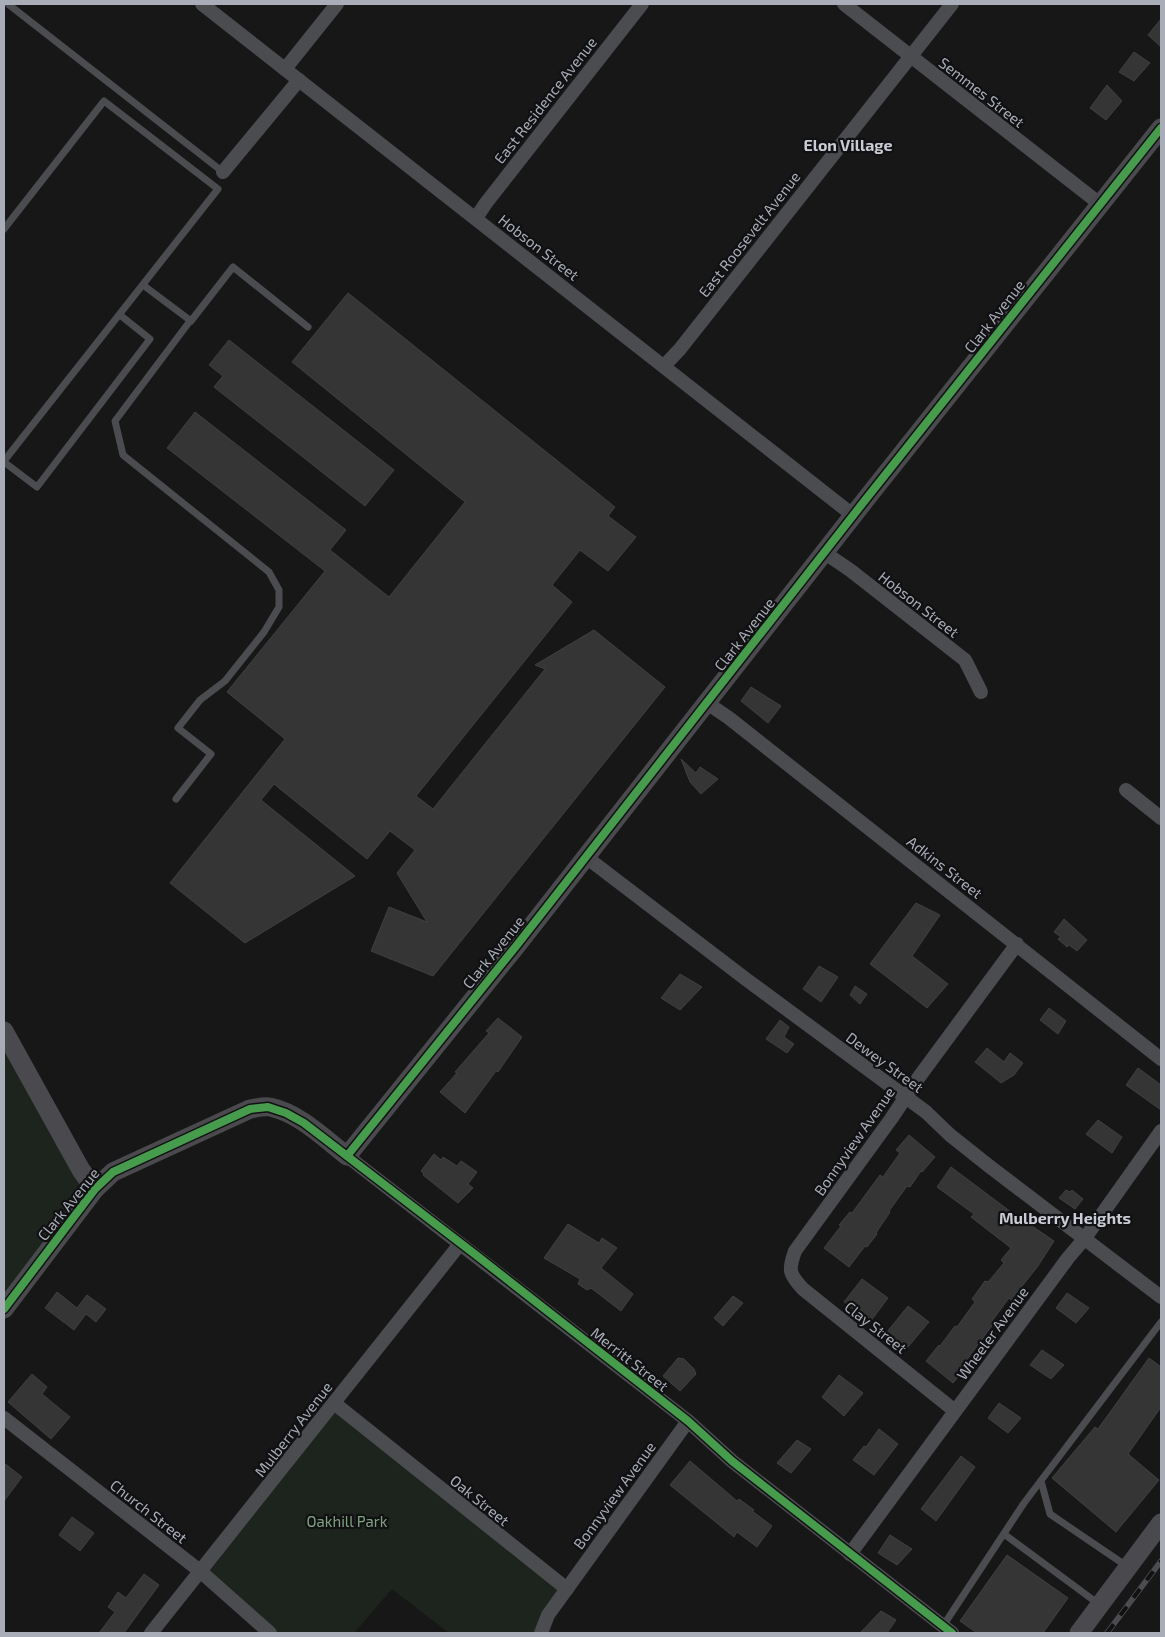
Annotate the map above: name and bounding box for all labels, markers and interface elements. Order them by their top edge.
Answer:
street label: East Residence Avenue [490,33,600,167]
street label: Semmes Street [936,53,1029,131]
district label: Elon Village [803,135,893,154]
street label: East Roosevelt Avenue [694,168,804,300]
street label: Hobson Street [495,210,583,284]
street label: Clark Avenue [960,276,1028,356]
street label: Hobson Street [875,567,963,641]
street label: Clark Avenue [710,594,778,674]
street label: Adkins Street [904,832,986,902]
street label: Clark Avenue [458,912,528,992]
street label: Dewey Street [843,1028,927,1096]
street label: Bonnyview Avenue [810,1083,898,1199]
street label: Clark Avenue [33,1164,103,1244]
district label: Mulberry Heights [999,1208,1131,1228]
street label: Wheeler Avenue [952,1283,1032,1383]
street label: Clay Street [841,1297,911,1357]
street label: Merritt Street [588,1323,673,1395]
street label: Mulberry Avenue [250,1378,336,1480]
street label: Bonnyview Avenue [569,1438,659,1552]
street label: Oak Street [447,1471,513,1529]
street label: Church Street [107,1475,191,1547]
park label: Oakhill Park [307,1512,388,1530]

